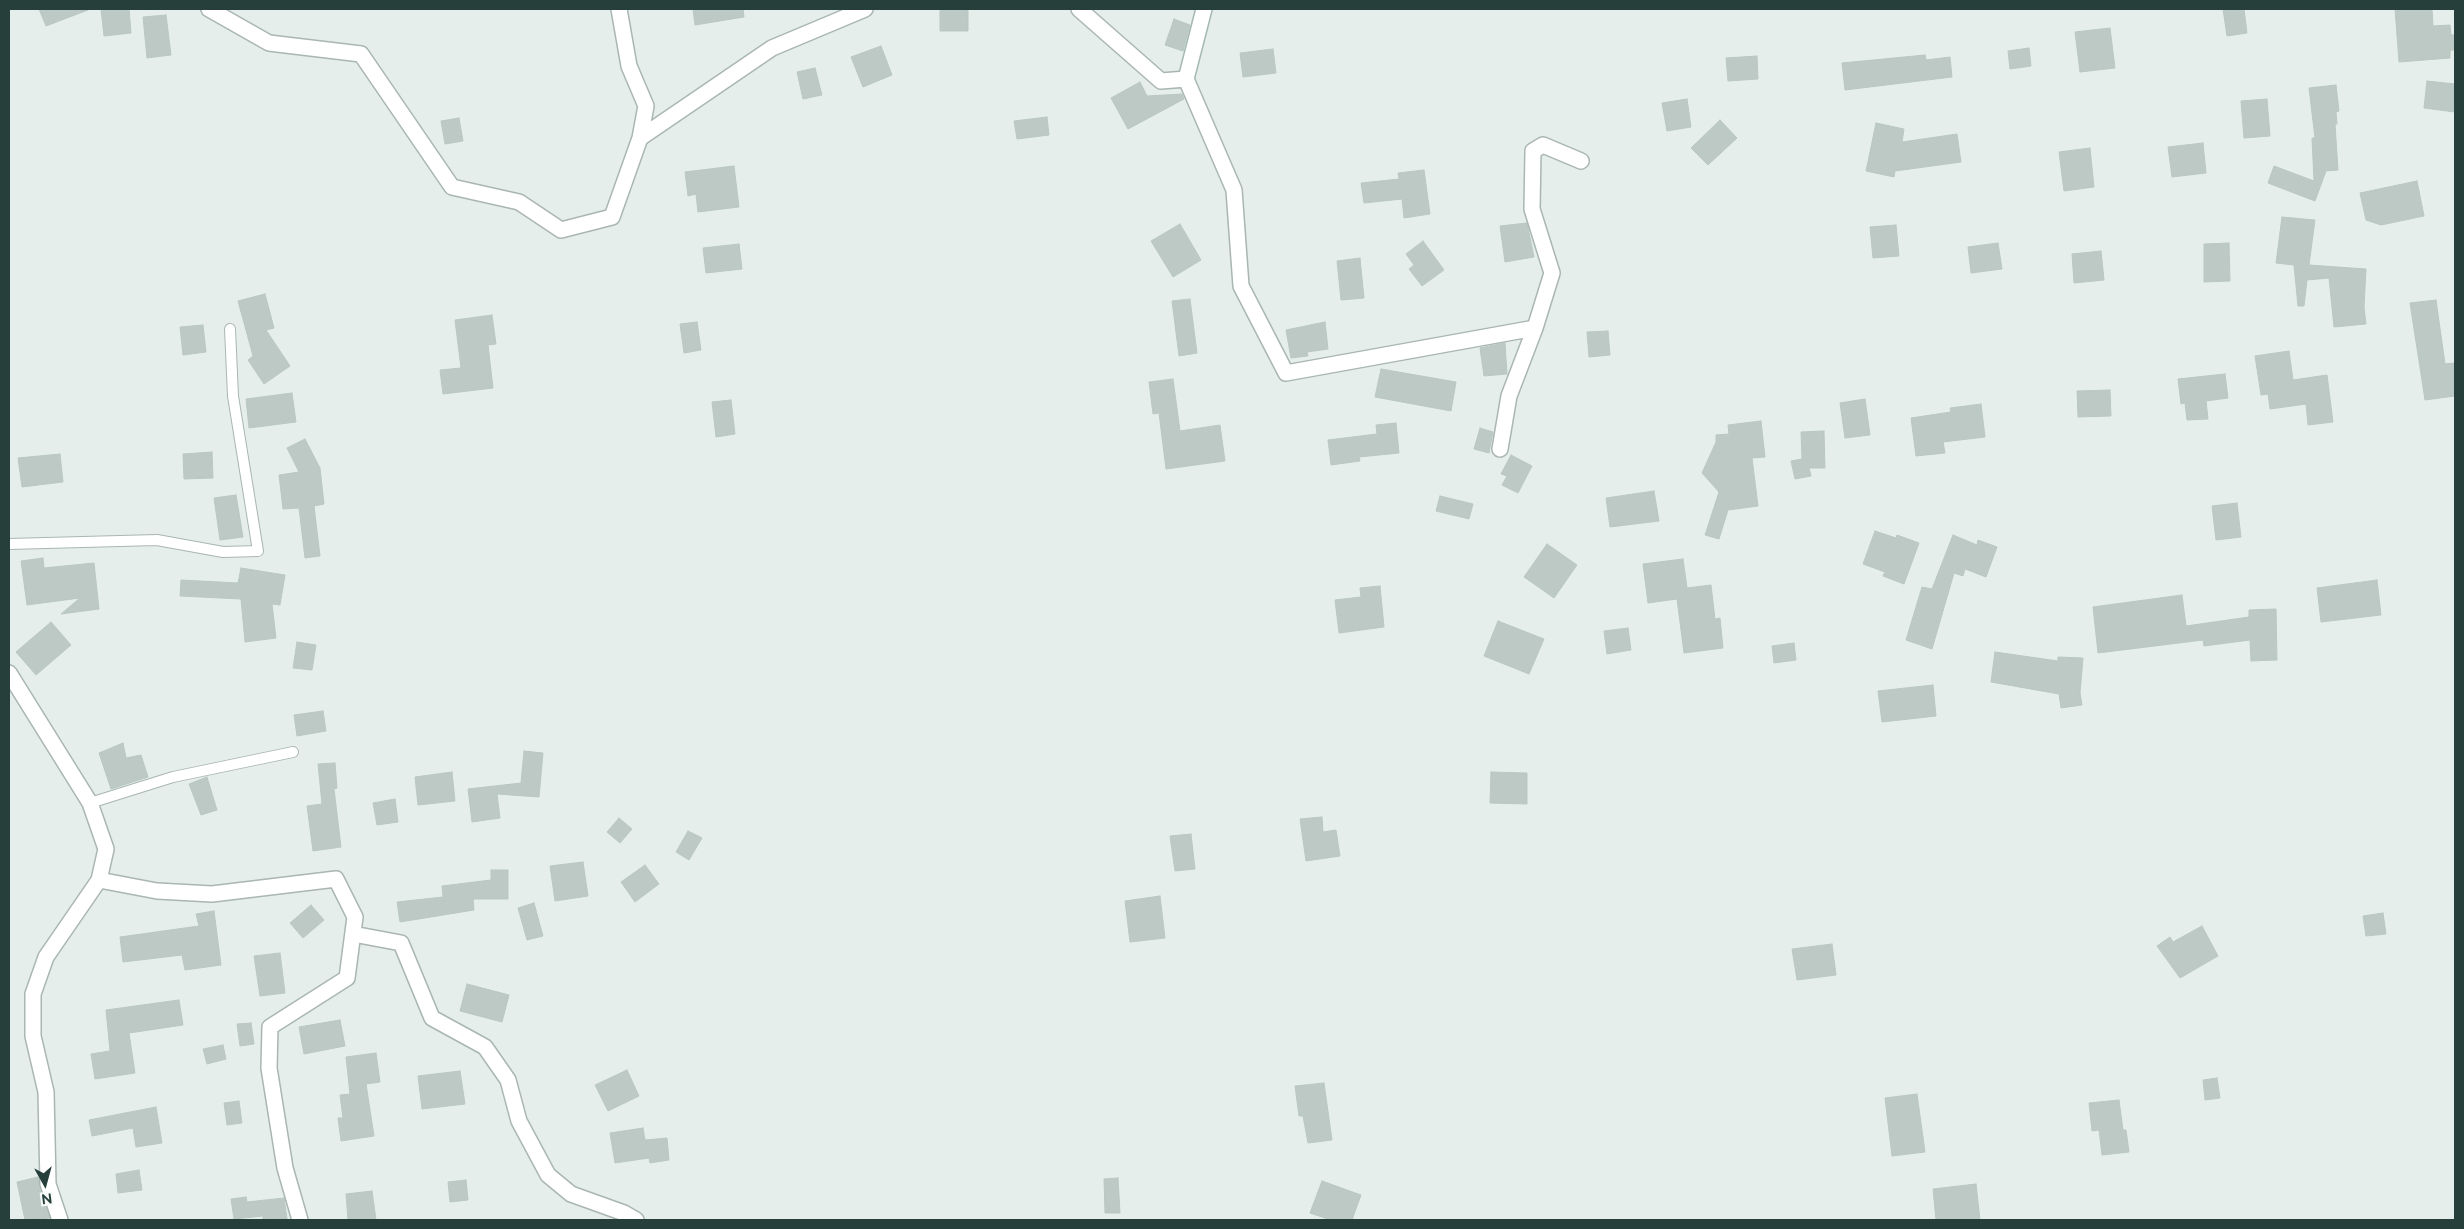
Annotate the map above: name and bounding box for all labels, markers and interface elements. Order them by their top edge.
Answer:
north arrow [20,1159,70,1209]
text: N [41,1190,53,1207]

